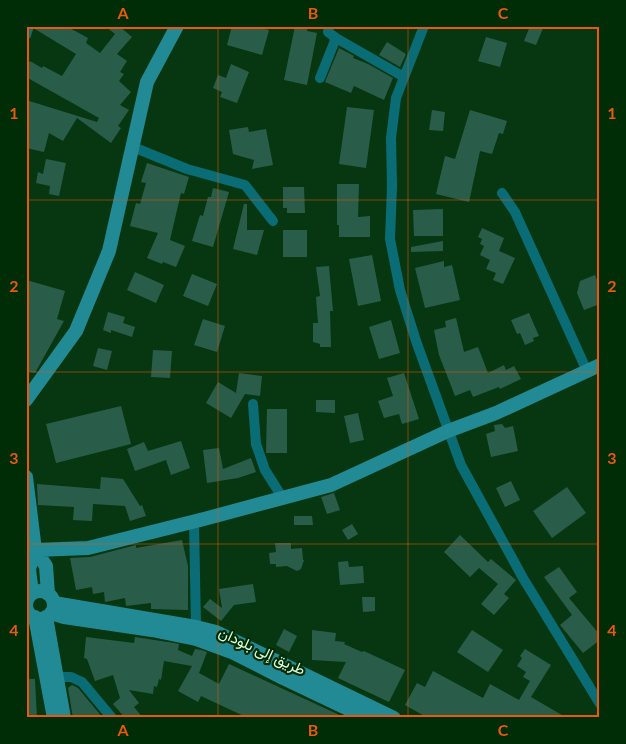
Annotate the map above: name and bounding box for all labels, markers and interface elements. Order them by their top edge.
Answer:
text: A [116,3,129,22]
text: B [308,3,318,22]
text: C [498,3,509,22]
text: 1 [9,103,19,122]
text: 1 [607,103,617,122]
text: 2 [9,276,19,295]
text: 2 [607,276,617,295]
text: 3 [9,448,19,467]
text: 3 [607,448,617,467]
text: 4 [9,620,19,639]
text: 4 [607,620,617,639]
street label: طريق إلى بلودان [215,622,309,680]
text: A [116,720,129,739]
text: B [308,720,318,739]
text: C [498,720,509,739]

